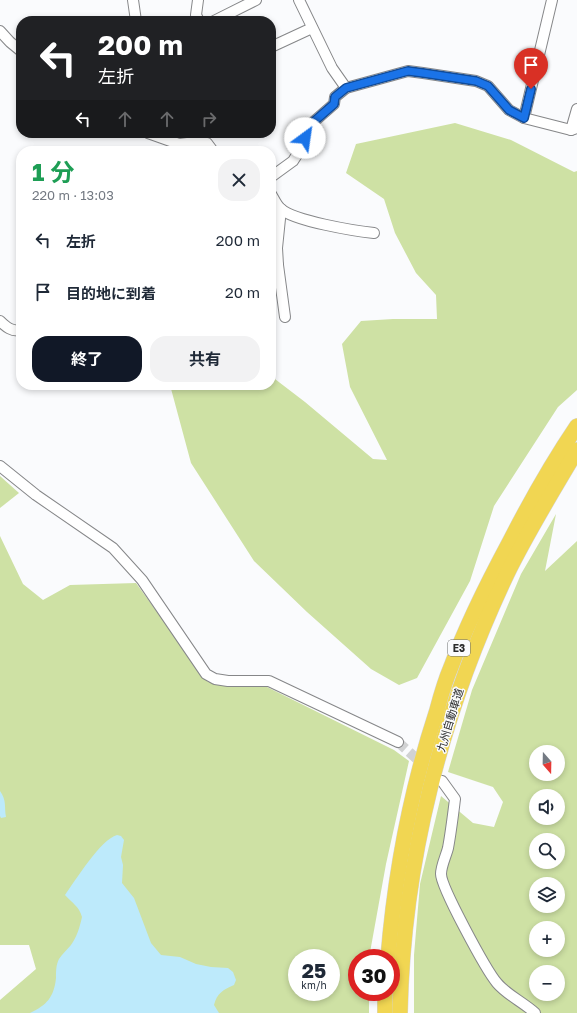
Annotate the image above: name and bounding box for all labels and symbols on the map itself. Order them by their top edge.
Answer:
pin [514,48,548,89]
position arrow [284,117,326,159]
road number: E3 [448,640,470,656]
street label: 九州自動車道 [434,686,465,753]
north arrow [529,745,565,781]
speed limit sign: 30 [348,949,400,1001]

